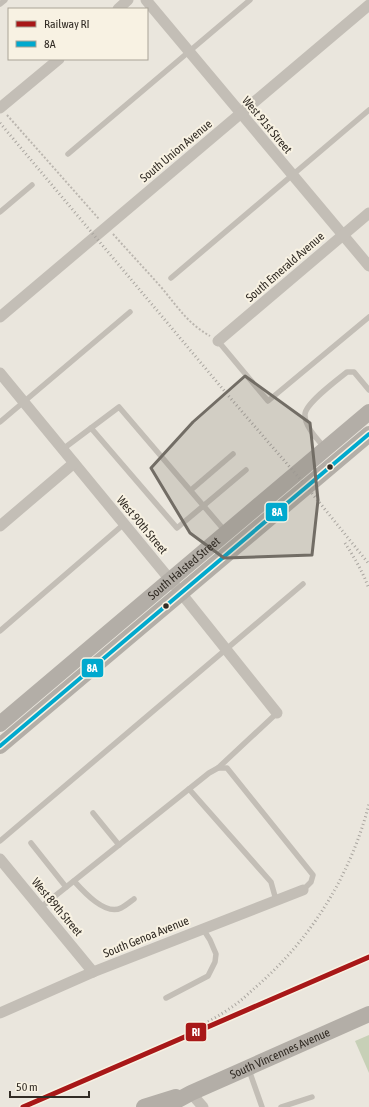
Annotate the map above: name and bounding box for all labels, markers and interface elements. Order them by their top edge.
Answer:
legend [8,8,148,60]
text: Railway RI [44,17,90,31]
text: 8A [44,37,56,51]
street label: West 91st Street [239,94,295,157]
street label: South Union Avenue [137,117,215,185]
street label: South Emerald Avenue [243,229,327,305]
unlabelled marker [325,462,335,472]
street label: West 90th Street [114,493,171,557]
line badge: 8A [265,502,288,522]
text: 8A [272,506,283,518]
street label: South Halsted Street [145,534,223,603]
unlabelled marker [161,601,171,611]
line badge: 8A [81,658,104,678]
text: 8A [87,662,98,674]
street label: West 89th Street [29,875,86,939]
street label: South Genoa Avenue [101,913,191,961]
line badge: RI [185,1022,207,1042]
street label: South Vincennes Avenue [228,1025,332,1082]
text: RI [192,1026,200,1038]
scale bar [10,1073,89,1099]
text: 50 m [16,1080,38,1094]

